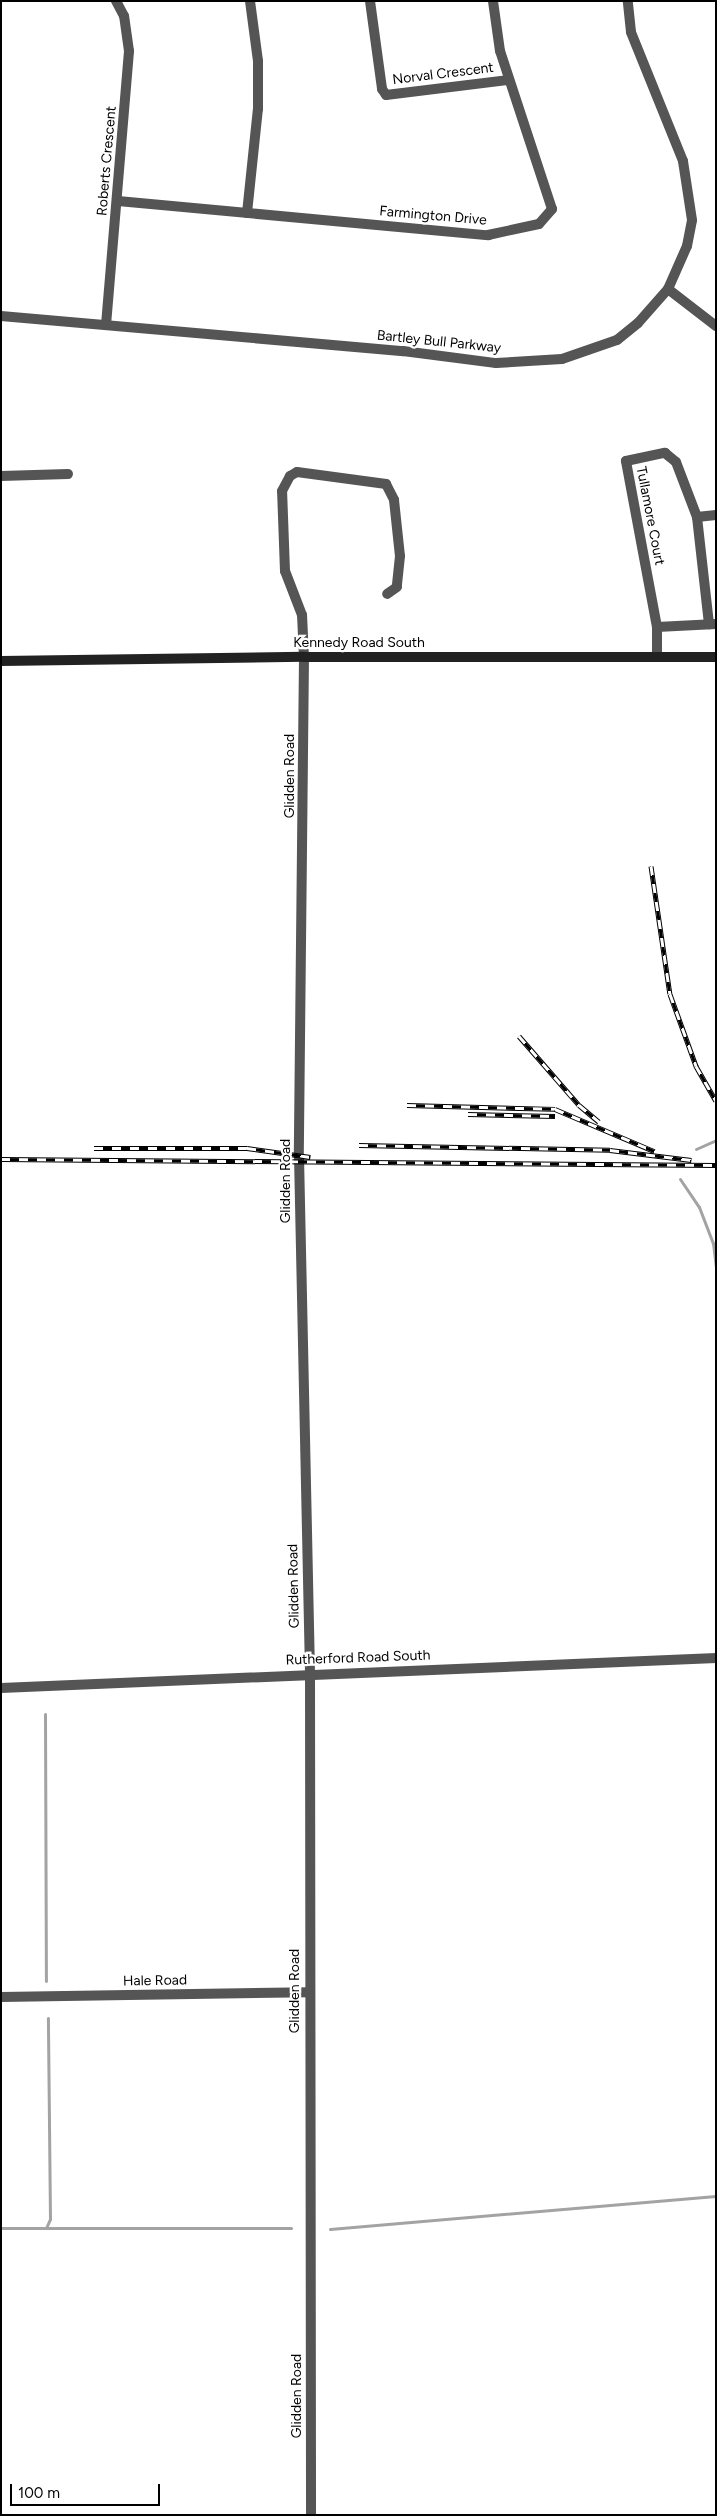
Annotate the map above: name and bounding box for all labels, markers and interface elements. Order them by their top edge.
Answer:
street label: Norval Crescent [391,59,495,89]
street label: Roberts Crescent [94,105,120,217]
street label: Farmington Drive [379,203,487,229]
street label: Bartley Bull Parkway [376,327,502,357]
street label: Tullamore Court [632,465,668,567]
street label: Kennedy Road South [293,635,425,651]
street label: Glidden Road [282,734,298,818]
street label: Glidden Road [278,1139,294,1223]
street label: Glidden Road [285,1544,303,1628]
street label: Rutherford Road South [285,1647,431,1669]
street label: Glidden Road [287,1949,303,2033]
street label: Hale Road [123,1972,187,1990]
street label: Glidden Road [289,2354,305,2438]
scale bar [12,2474,162,2506]
text: 100 m [18,2484,60,2502]

